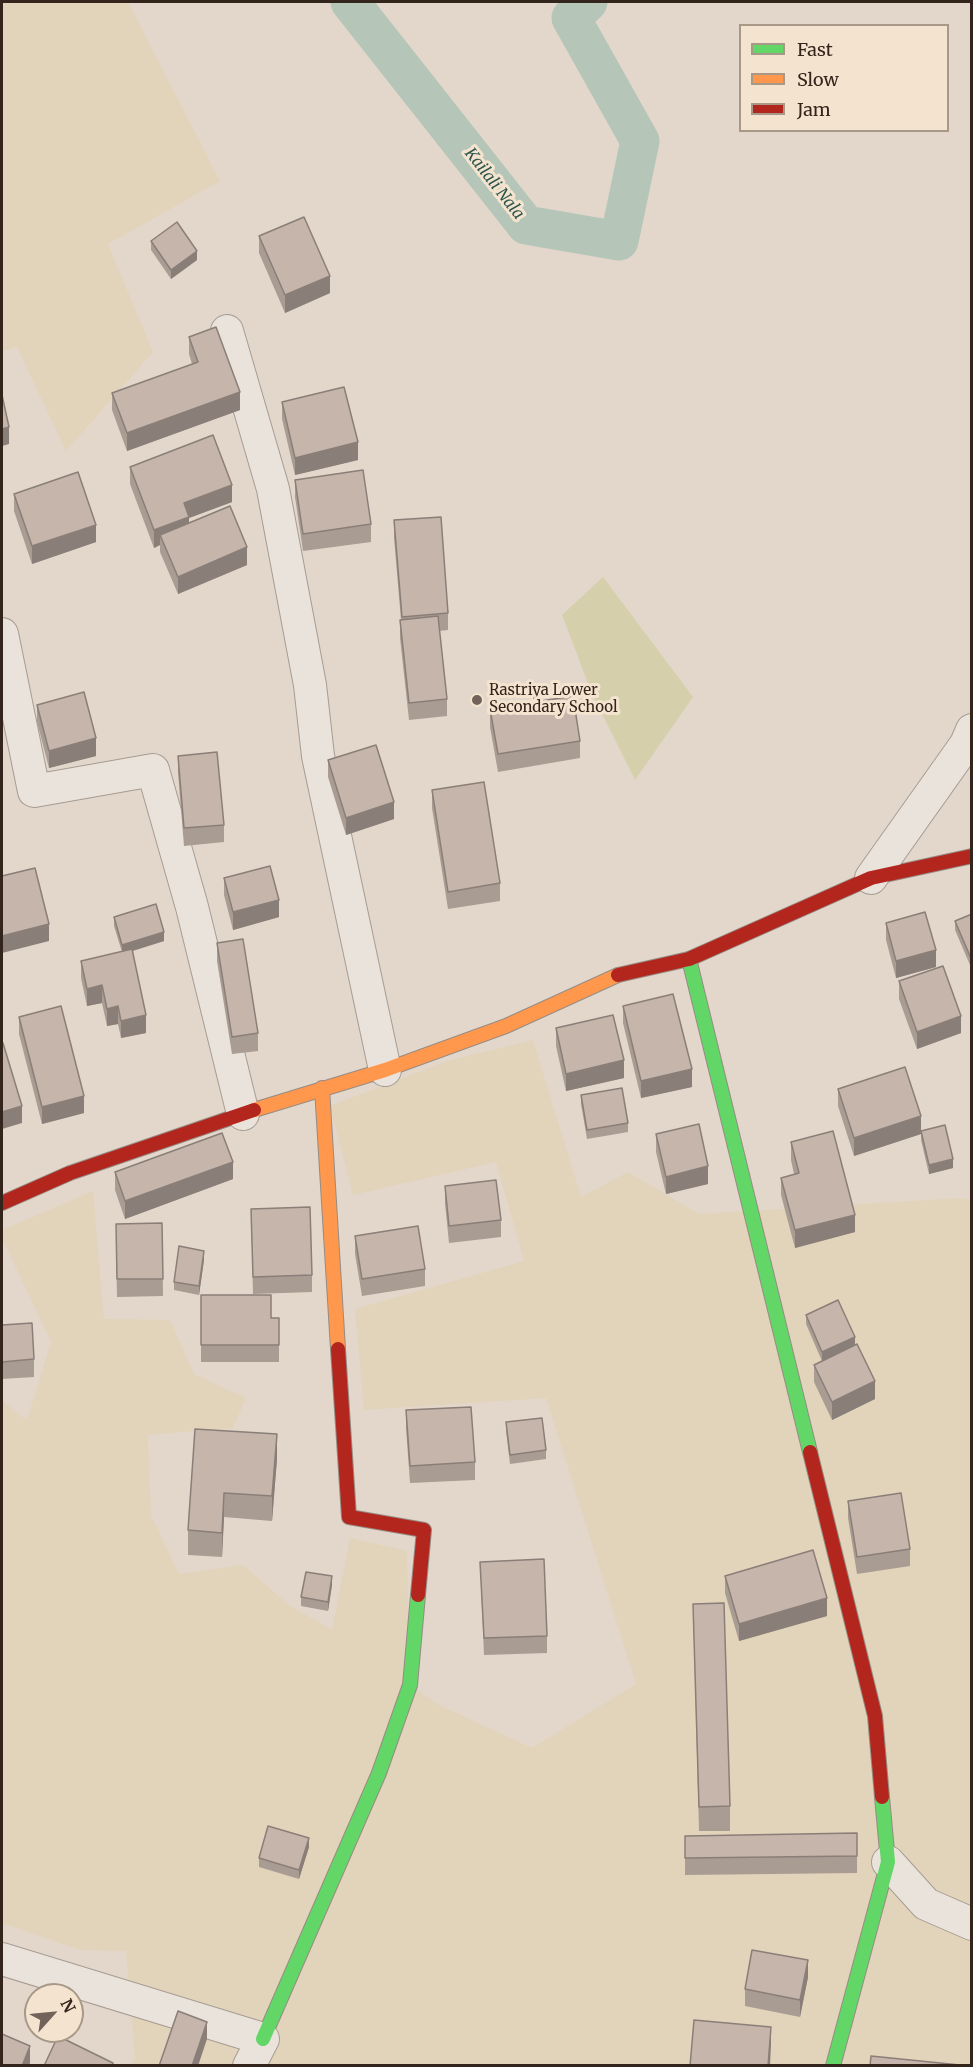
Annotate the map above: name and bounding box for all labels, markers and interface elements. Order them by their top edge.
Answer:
legend [739,24,949,132]
text: Fast [797,38,833,61]
text: Slow [797,68,839,91]
text: Jam [797,98,831,121]
water label: Kailali Nala [460,145,528,223]
place label: Rastriya Lower Secondary School [489,682,618,717]
marker: Rastriya Lower Secondary School [470,693,484,707]
north arrow [24,1983,84,2043]
text: N [56,1996,80,2016]

